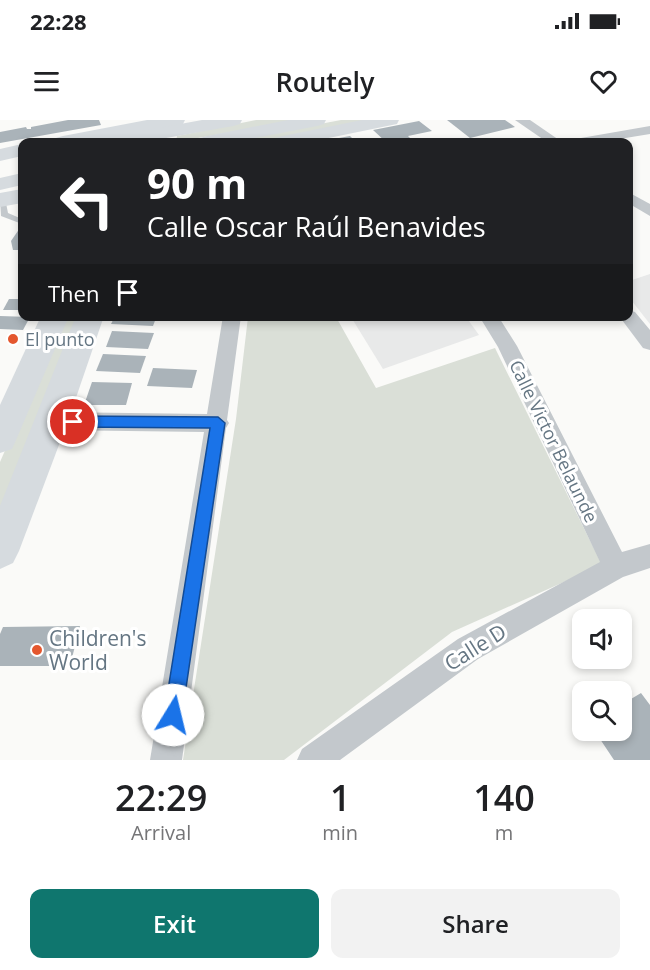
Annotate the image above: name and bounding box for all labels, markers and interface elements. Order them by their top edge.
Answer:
text: 22:28 [30,6,87,36]
text: Routely [275,63,375,100]
icon: menu [30,65,63,98]
icon: heart [587,65,620,98]
text: 90 m [147,154,247,211]
icon: left [48,162,126,240]
text: Calle Oscar Raúl Benavides [147,208,486,245]
icon: arrive [111,276,144,309]
text: Then [48,278,99,308]
place label: El punto [25,327,95,351]
marker: El punto [6,332,20,346]
street label: Calle Victor Belaunde [504,356,604,526]
pin [47,396,98,447]
icon: arrive [56,405,89,438]
map controls [572,609,632,741]
button: sound [572,609,632,669]
street label: Calle D [439,617,511,677]
place label: Children's World [49,624,146,676]
marker: Children's World [30,643,44,657]
button: search [572,681,632,741]
position arrow [141,683,205,747]
text: 22:29 [115,773,207,822]
text: 1 [330,773,351,822]
text: 140 [473,773,535,822]
text: Arrival [131,819,191,846]
text: min [322,819,358,846]
text: m [495,819,513,846]
button: Exit [30,889,319,958]
button: Share [331,889,620,958]

